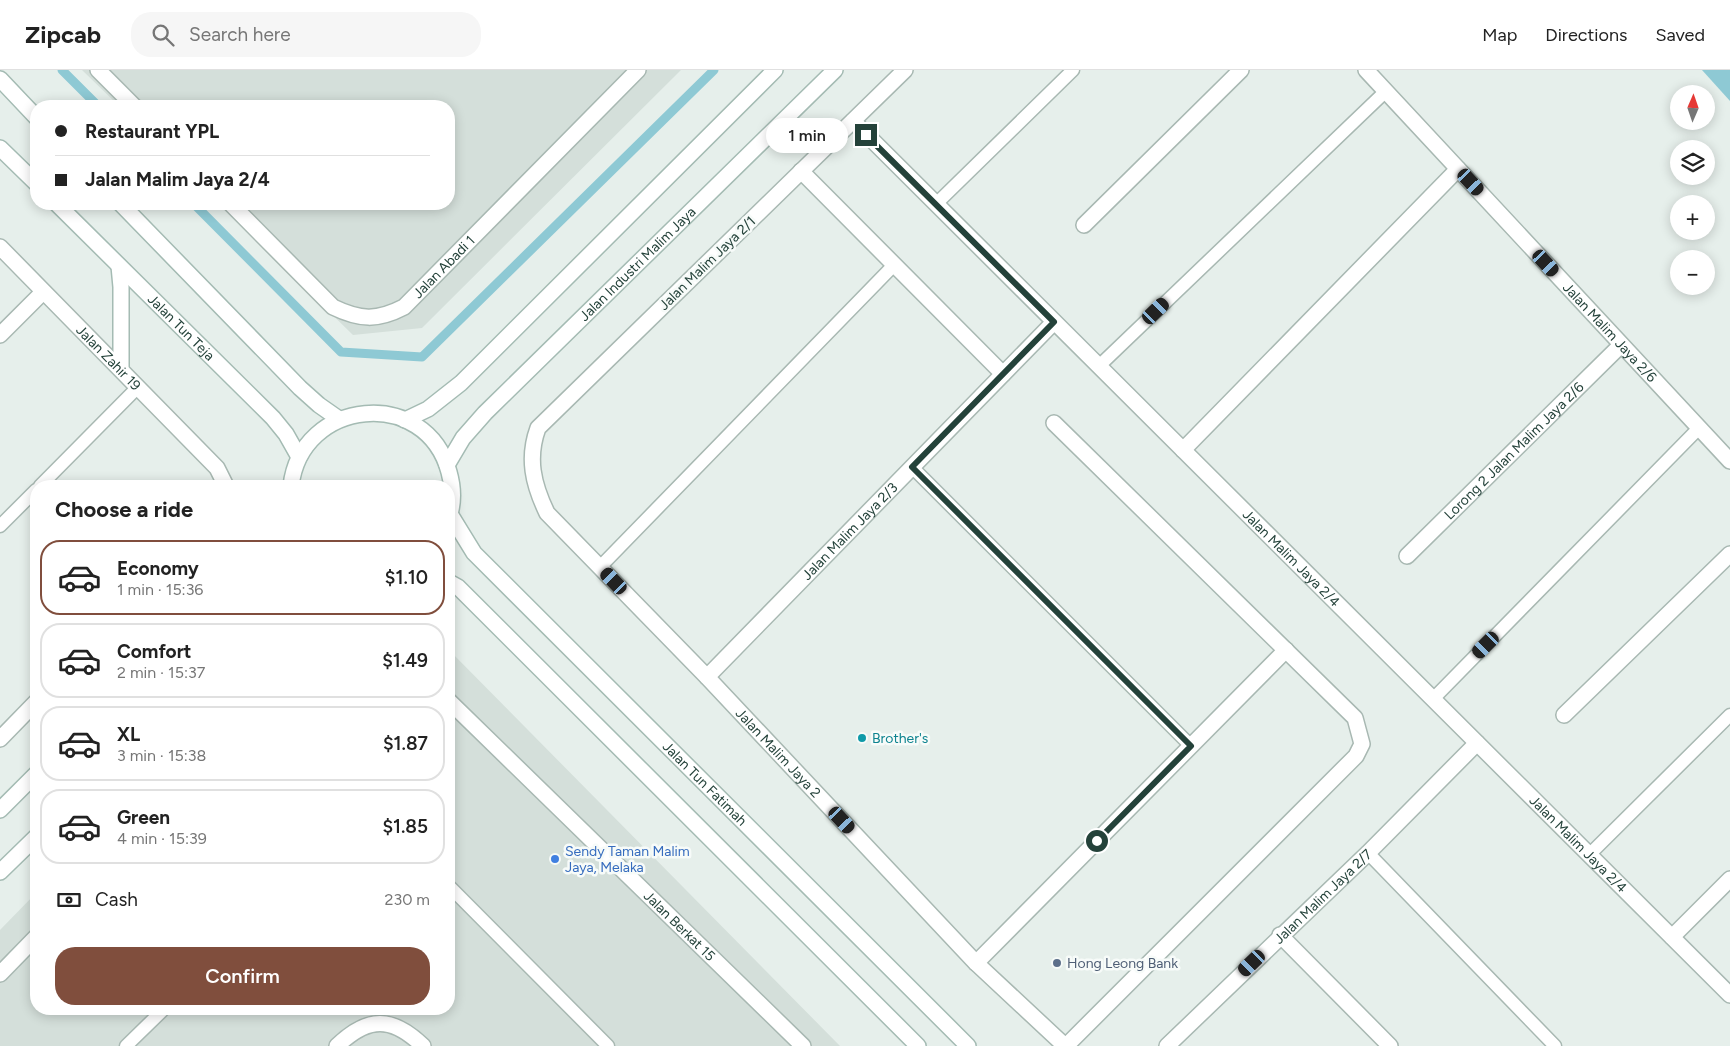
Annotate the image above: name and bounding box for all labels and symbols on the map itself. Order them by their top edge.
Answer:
north arrow [1670,85,1715,130]
callout: 1 min [766,118,848,152]
route end [855,124,877,146]
car [1455,166,1486,198]
street label: Jalan Industri Malim Jaya [576,203,699,325]
street label: Jalan Malim Jaya 2/1 [656,213,759,314]
street label: Jalan Abadi 1 [409,232,479,302]
car [1530,247,1561,279]
street label: Jalan Malim Jaya 2/6 [1559,279,1660,386]
street label: Jalan Tun Teja [144,291,218,364]
car [1140,295,1172,327]
street label: Jalan Zahir 19 [72,322,144,394]
street label: Lorong 2 Jalan Malim Jaya 2/6 [1441,379,1587,523]
street label: Jalan Malim Jaya 2/3 [799,479,901,584]
street label: Jalan Malim Jaya 2/4 [1239,506,1344,611]
car [598,565,629,597]
car [1470,629,1501,661]
street label: Jalan Malim Jaya 2 [732,705,824,801]
place label: Brother's [872,730,928,747]
marker: Brother's [856,732,868,744]
street label: Jalan Tun Fatimah [659,738,750,830]
street label: Jalan Malim Jaya 2/4 [1526,792,1630,897]
car [826,804,857,836]
route start [1086,830,1108,852]
place label: Sendy Taman Malim Jaya, Melaka [565,843,690,876]
street label: Jalan Malim Jaya 2/7 [1271,845,1376,948]
marker: Sendy Taman Malim Jaya, Melaka [549,853,561,865]
street label: Jalan Berkat 15 [640,887,719,965]
car [1236,947,1268,979]
place label: Hong Leong Bank [1067,955,1178,972]
marker: Hong Leong Bank [1051,957,1063,969]

